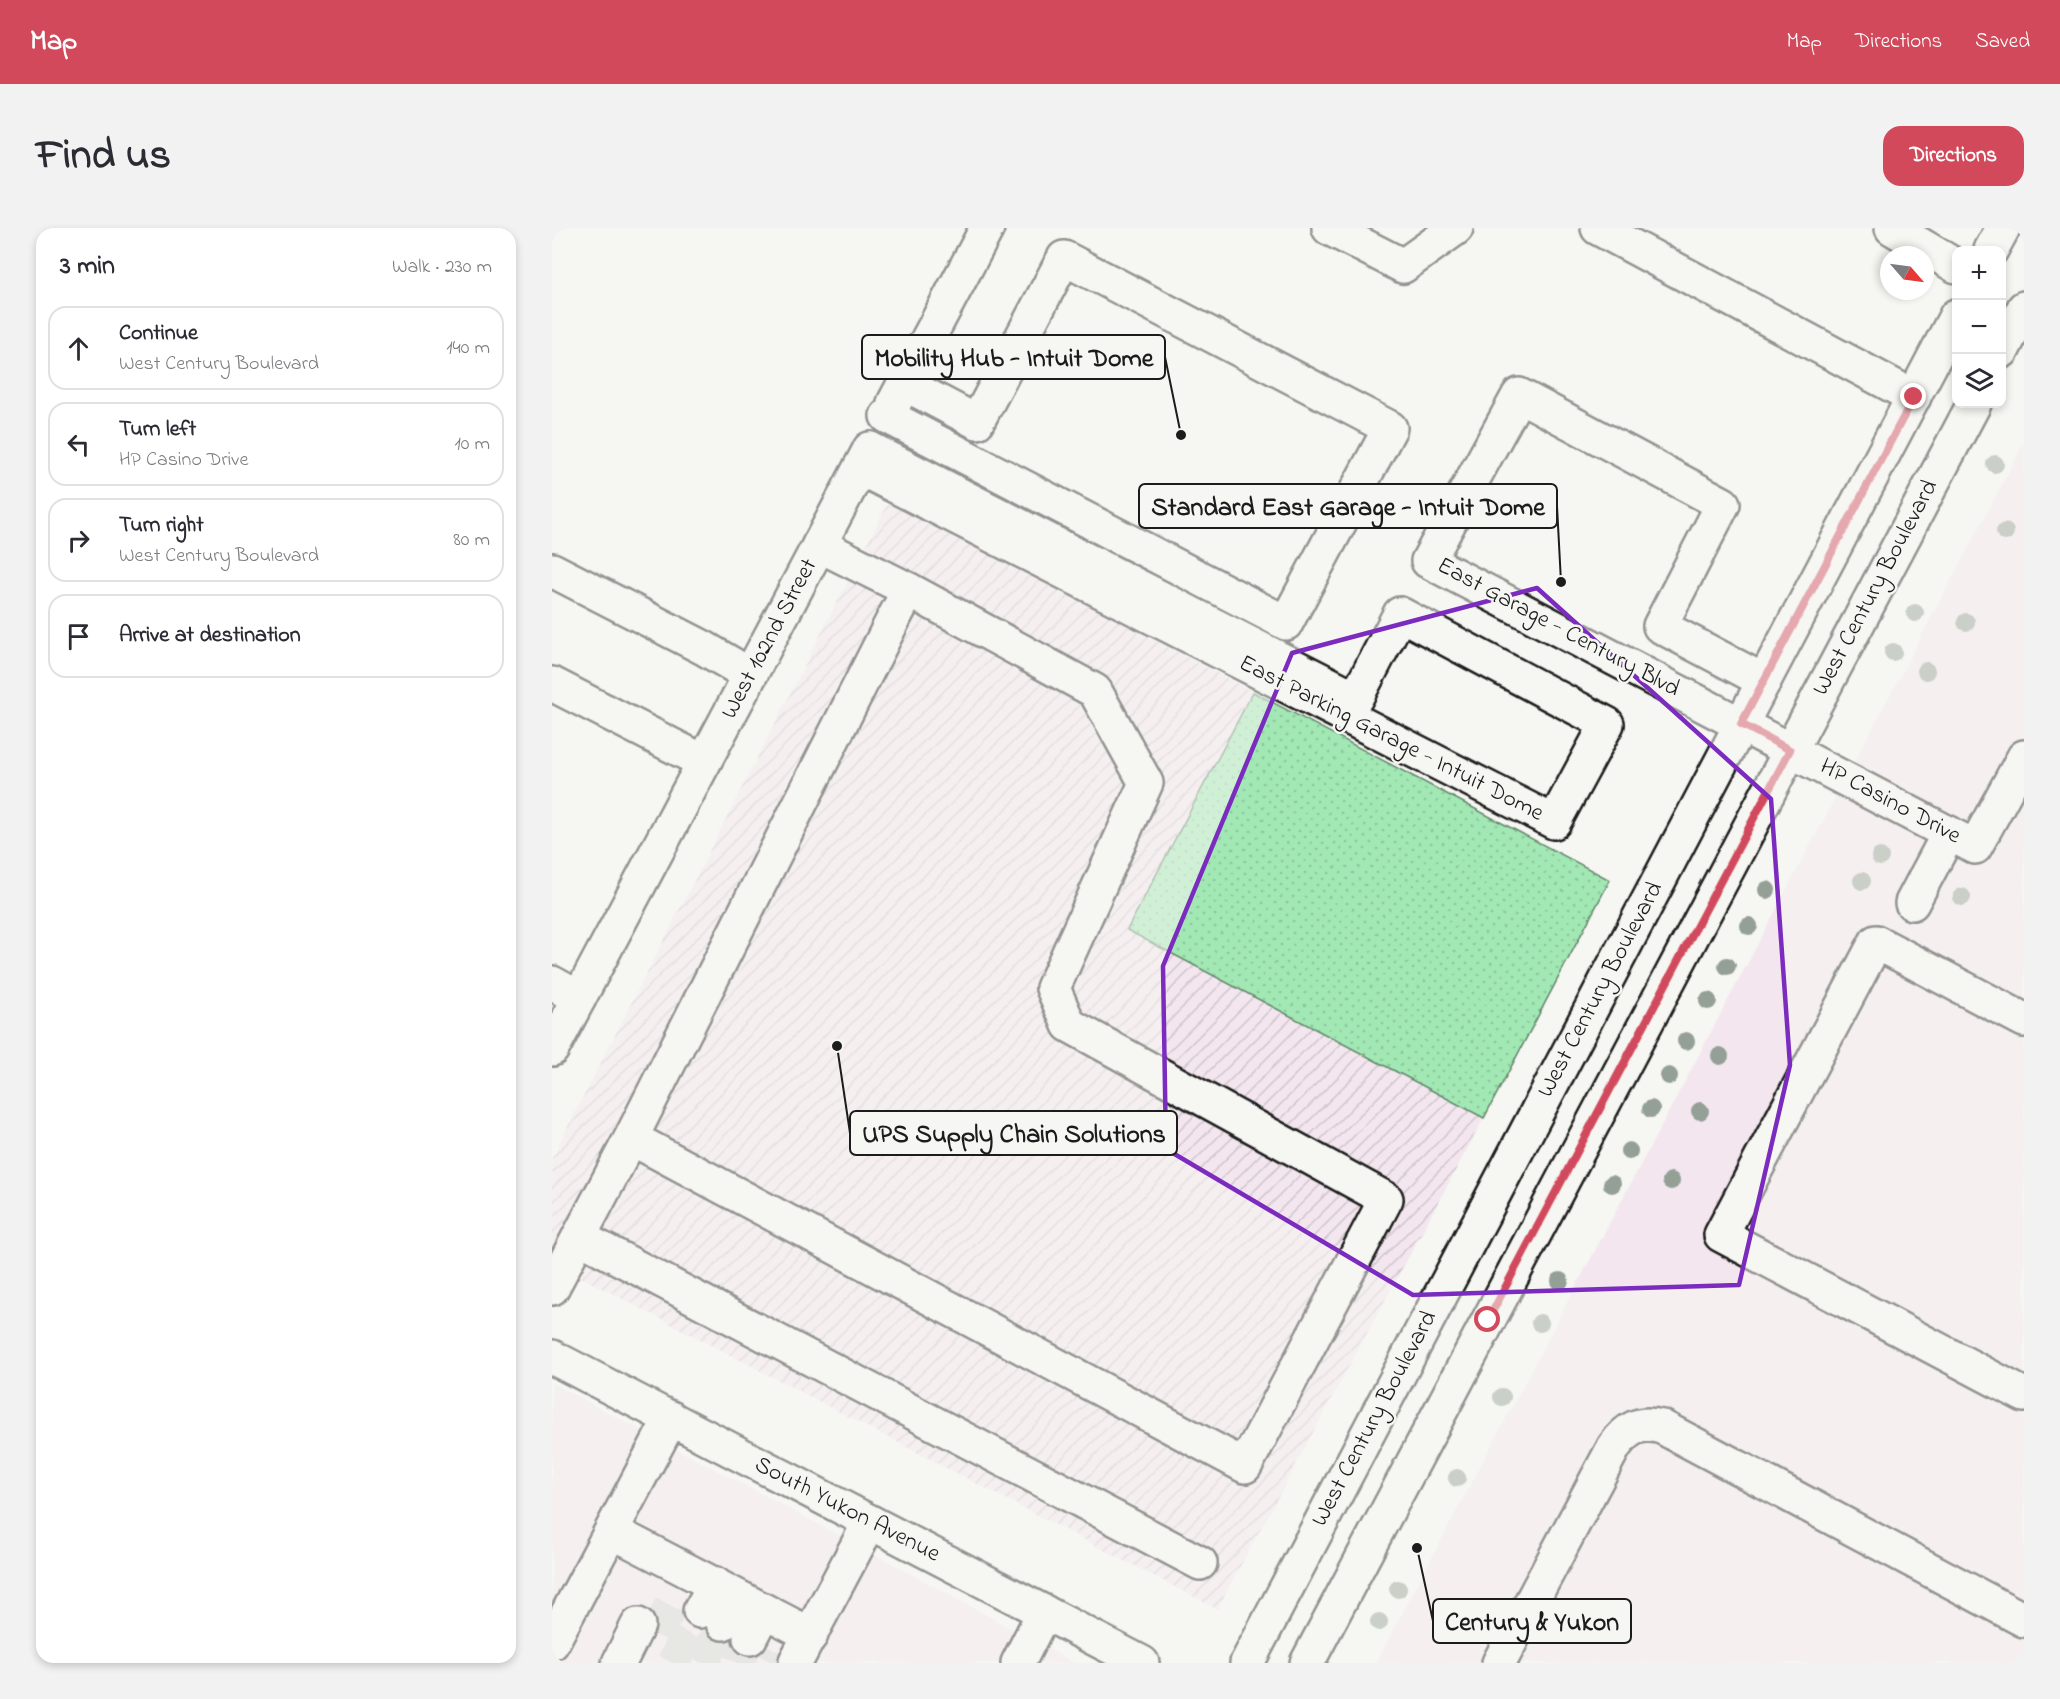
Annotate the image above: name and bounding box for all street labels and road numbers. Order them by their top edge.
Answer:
street label: West Century Boulevard [1804,473,1949,703]
street label: East Garage - Century Blvd [1430,549,1686,708]
street label: West 102nd Street [713,552,827,726]
street label: East Parking Garage - Intuit Dome [1232,647,1550,831]
street label: HP Casino Drive [1813,750,1967,854]
street label: West Century Boulevard [1529,875,1674,1105]
street label: West Century Boulevard [1303,1304,1448,1534]
street label: South Yukon Avenue [748,1448,946,1572]

